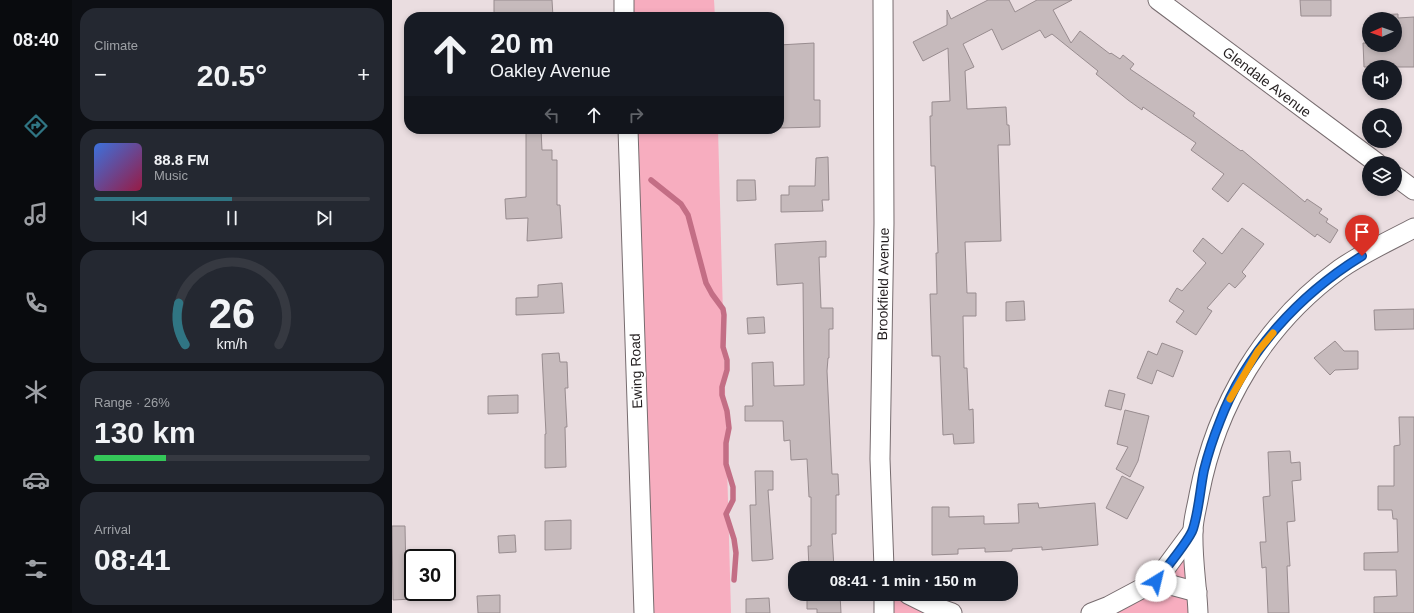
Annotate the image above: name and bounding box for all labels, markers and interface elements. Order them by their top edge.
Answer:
north arrow [1362,12,1402,52]
map controls [1362,12,1402,196]
icon: ahead [424,28,476,80]
text: 20 m [490,28,554,59]
text: 08:40 [13,30,59,50]
text: Climate [94,38,138,53]
street label: Glendale Avenue [1220,44,1314,121]
text: 20.5° [197,59,267,92]
button: sound [1362,60,1402,100]
text: Oakley Avenue [490,61,611,81]
text: − [94,62,107,87]
text: + [357,62,370,87]
icon: left [541,104,563,126]
icon: ahead [583,104,605,126]
icon: right [625,104,647,126]
button: search [1362,108,1402,148]
icon: directions [22,112,50,140]
text: 88.8 FM [154,151,209,168]
button: layers [1362,156,1402,196]
text: Music [154,168,188,183]
icon: music [22,200,50,228]
icon: previous [129,207,151,229]
icon: pause [221,207,243,229]
icon: next [313,207,335,229]
pin [1345,215,1379,256]
icon: arrive [1351,221,1373,243]
street label: Brookfield Avenue [874,227,892,340]
icon: phone [22,289,50,317]
text: 26 [209,289,255,336]
street label: Ewing Road [627,333,645,409]
text: km/h [217,335,248,351]
icon: climate [22,378,50,406]
text: Range · 26% [94,395,170,410]
text: 130 km [94,416,196,449]
icon: car [22,466,50,494]
text: Arrival [94,522,131,537]
text: 08:41 [94,543,171,576]
speed limit sign: 30 [404,549,456,601]
icon: filters [22,555,50,583]
position arrow [1135,560,1177,602]
text: 08:41 · 1 min · 150 m [830,572,976,589]

